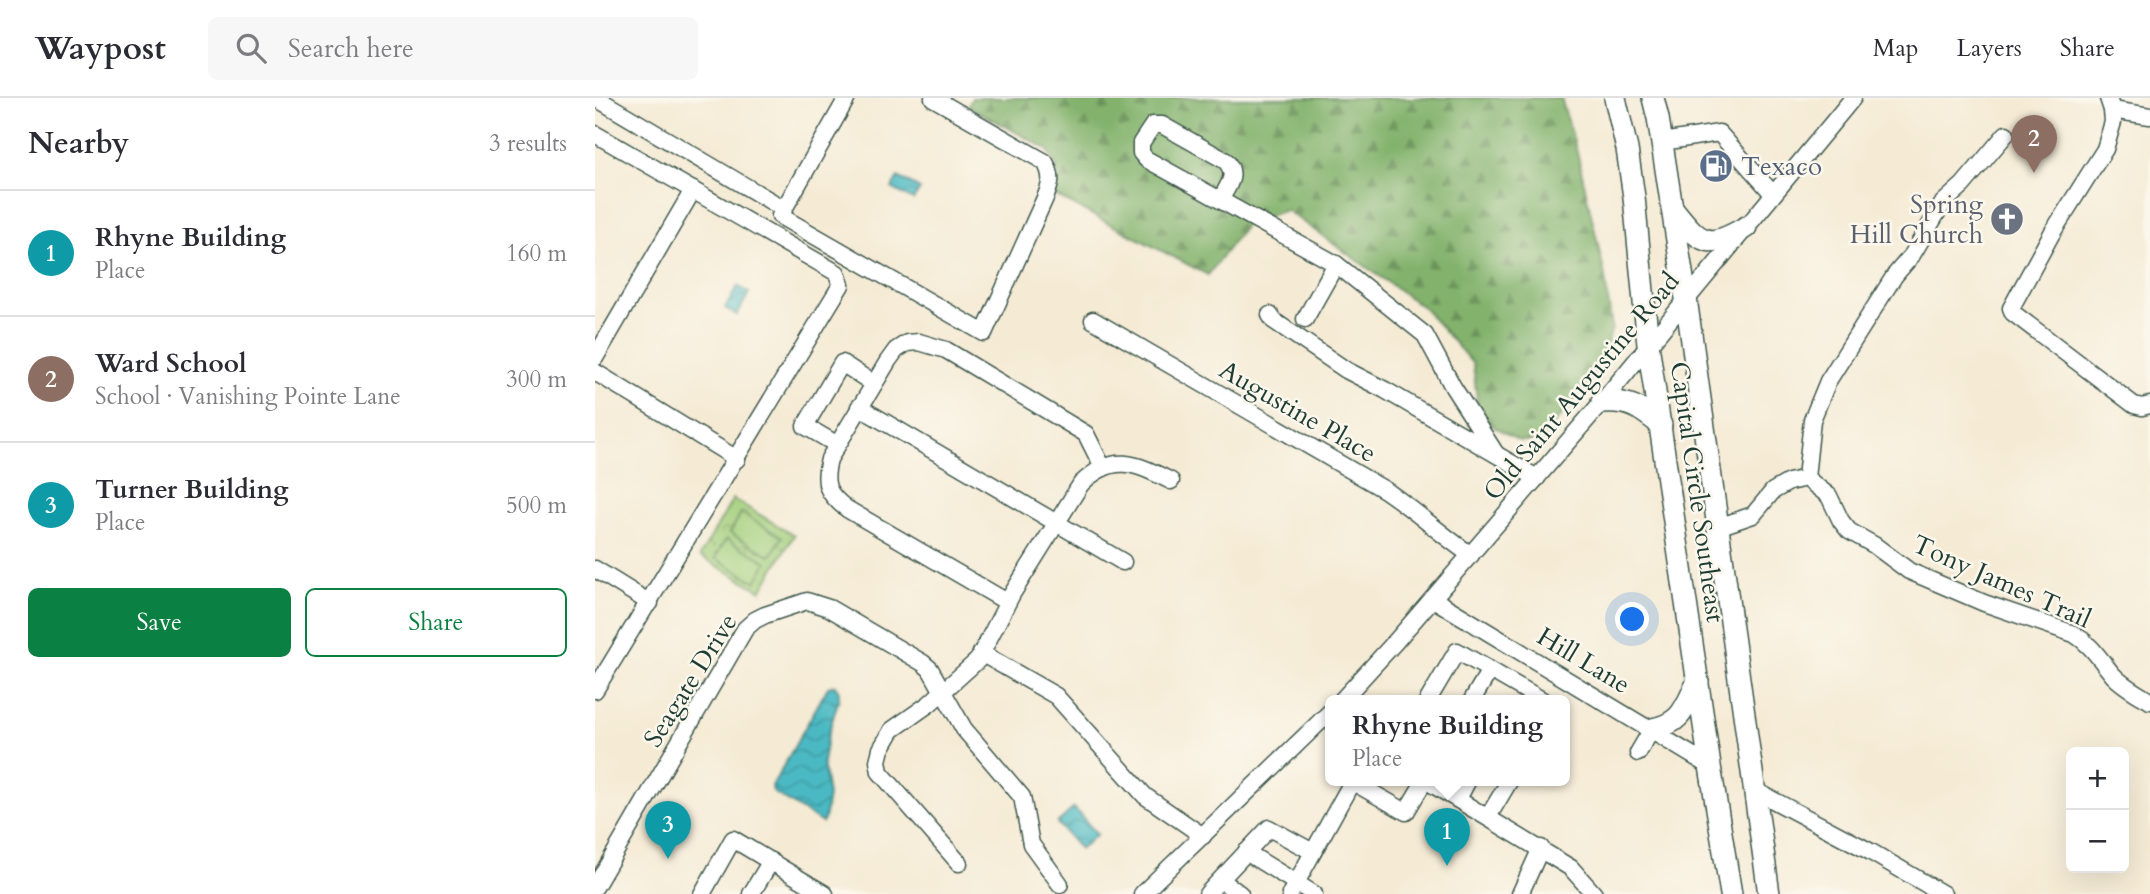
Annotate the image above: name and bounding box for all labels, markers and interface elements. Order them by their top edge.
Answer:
search box [208,17,698,80]
text: Waypost [35,26,166,71]
icon: search [232,29,270,67]
text: Search here [288,31,414,66]
text: Map [1873,32,1919,65]
text: Layers [1957,32,2022,65]
text: Share [2060,32,2115,65]
pin: 2 [2011,115,2057,173]
text: Nearby [28,123,129,164]
text: 3 results [489,128,567,159]
fuel station icon: Texaco [1697,147,1735,185]
place label: Texaco [1741,149,1822,184]
place label: Spring Hill Church [1850,187,1983,252]
church icon: Spring Hill Church [1988,200,2026,238]
text: Rhyne Building [95,220,286,255]
text: 1 [45,238,57,269]
text: 160 m [506,238,567,269]
text: Place [95,255,145,286]
street label: Old Saint Augustine Road [1475,265,1687,508]
text: Ward School [95,346,246,381]
street label: Augustine Place [1213,352,1383,471]
street label: Capital Circle Southeast [1662,359,1733,625]
text: 2 [45,364,57,395]
text: 300 m [506,364,567,395]
text: School · Vanishing Pointe Lane [95,381,401,412]
text: Turner Building [95,472,289,507]
text: 3 [45,490,57,521]
text: 500 m [506,490,567,521]
text: Place [95,507,145,538]
street label: Tony James Trail [1907,526,2097,637]
button: Save [28,588,291,657]
button: Share [305,588,567,657]
your location [1615,602,1649,636]
street label: Seagate Drive [635,607,745,754]
street label: Hill Lane [1531,619,1637,702]
popup [1325,695,1570,786]
text: Rhyne Building [1352,708,1543,743]
text: Place [1352,743,1402,774]
map controls [2066,747,2129,873]
button: + [2066,747,2129,810]
pin: 3 [645,801,691,859]
pin: 1 [1424,808,1470,866]
button: − [2066,810,2129,873]

